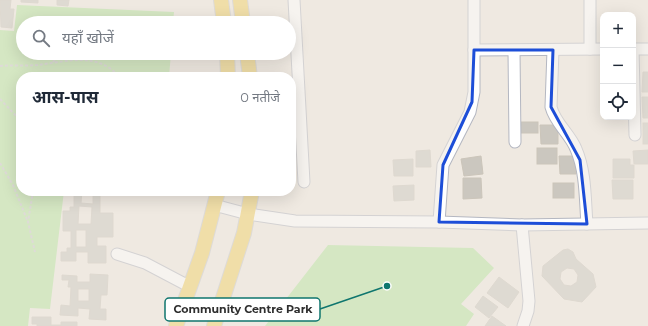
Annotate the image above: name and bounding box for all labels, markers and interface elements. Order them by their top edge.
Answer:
map controls [600,12,636,120]
button: + [600,12,636,48]
search box [16,16,296,60]
icon: search [30,27,52,49]
text: यहाँ खोजें [62,28,114,47]
button: − [600,48,636,84]
button: locate [600,84,636,120]
text: आस-पास [32,87,99,107]
text: 0 नतीजे [240,89,280,105]
callout: Community Centre Park [165,298,320,321]
text: Community Centre Park [173,302,313,316]

